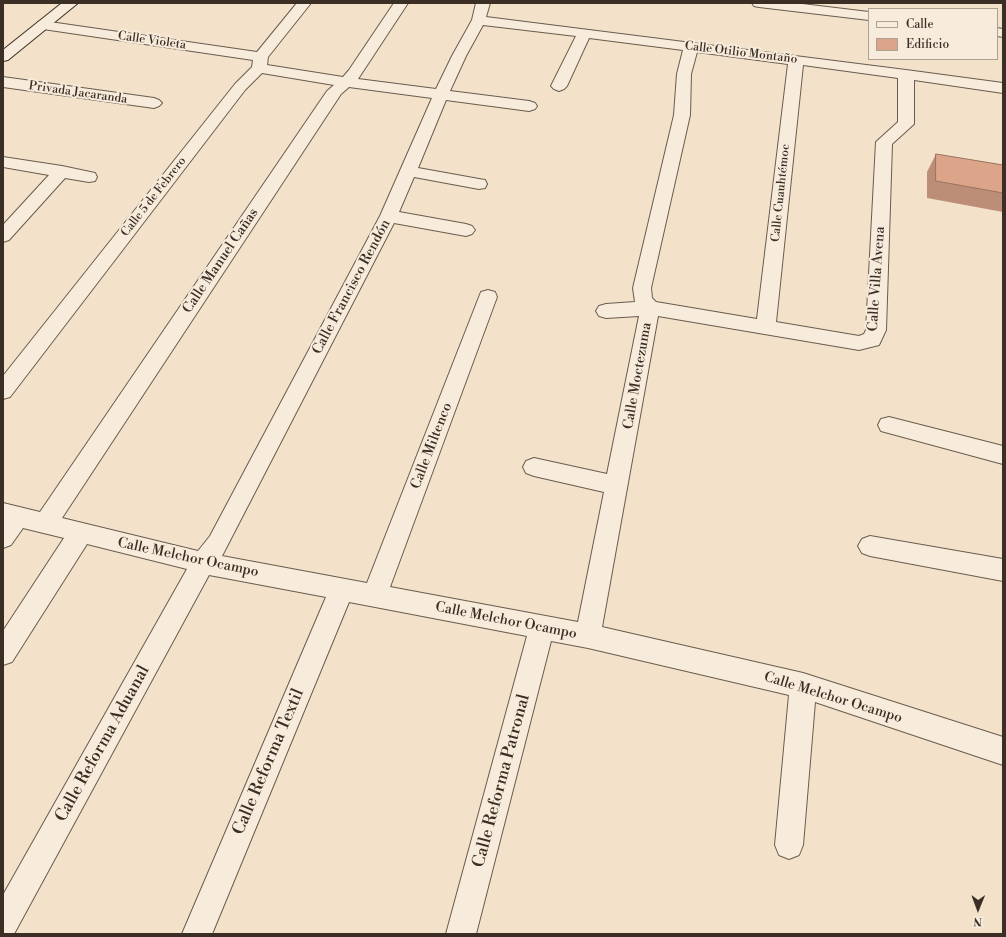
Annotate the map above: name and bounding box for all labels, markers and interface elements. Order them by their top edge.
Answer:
legend [868,8,998,60]
text: Calle [906,17,933,32]
street label: Calle Violeta [117,29,187,53]
text: Edificio [906,37,949,52]
street label: Calle Otilio Montaño [684,39,798,67]
street label: Privada Jacaranda [28,79,128,107]
street label: Calle Cuauhtémoc [769,143,793,243]
street label: Calle 5 de Febrero [118,154,190,240]
street label: Calle Manuel Cañas [180,205,262,317]
street label: Calle Francisco Rendón [309,217,395,357]
street label: Calle Villa Avena [865,226,889,332]
street label: Calle Moctezuma [620,321,656,431]
street label: Calle Miltenco [408,400,456,492]
street label: Calle Melchor Ocampo [116,535,260,581]
street label: Calle Melchor Ocampo [434,599,578,643]
street label: Calle Reforma Aduanal [51,662,155,826]
street label: Calle Melchor Ocampo [762,669,904,727]
street label: Calle Reforma Textil [229,686,309,838]
street label: Calle Reforma Patronal [469,692,535,870]
north arrow [958,889,998,929]
text: N [973,914,982,928]

